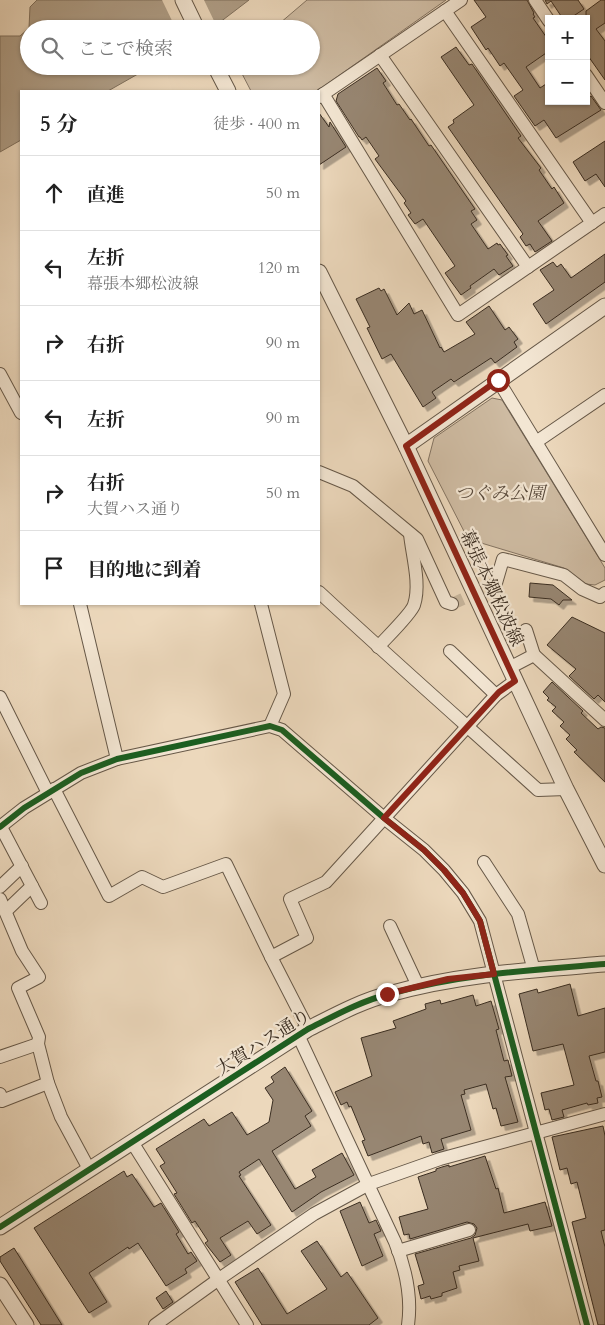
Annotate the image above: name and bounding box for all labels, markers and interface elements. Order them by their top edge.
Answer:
map controls [545,15,590,105]
button: + [545,15,590,60]
search box [20,20,320,75]
icon: search [38,34,66,62]
text: ここで検索 [78,36,173,62]
button: − [545,60,590,105]
text: 5 分 [40,110,77,139]
text: 徒歩 · 400 m [213,113,300,135]
icon: ahead [40,179,68,207]
text: 直進 [87,182,125,208]
text: 50 m [266,182,300,204]
text: 左折 [87,245,125,271]
icon: left [40,254,68,282]
text: 120 m [258,257,300,279]
text: 幕張本郷松波線 [87,273,199,295]
icon: right [40,329,68,357]
text: 右折 [87,332,125,358]
text: 90 m [266,332,300,354]
route start [487,369,510,392]
icon: left [40,404,68,432]
text: 左折 [87,407,125,433]
text: 90 m [266,407,300,429]
text: 右折 [87,470,125,496]
icon: right [40,479,68,507]
park label: つぐみ公園 [455,481,548,506]
text: 50 m [266,482,300,504]
text: 大賀ハス通り [87,498,183,520]
street label: 幕張本郷松波線 [454,526,530,651]
icon: arrive [40,554,68,582]
text: 目的地に到着 [87,557,201,583]
route end [376,983,399,1006]
street label: 大賀ハス通り [211,1003,316,1082]

